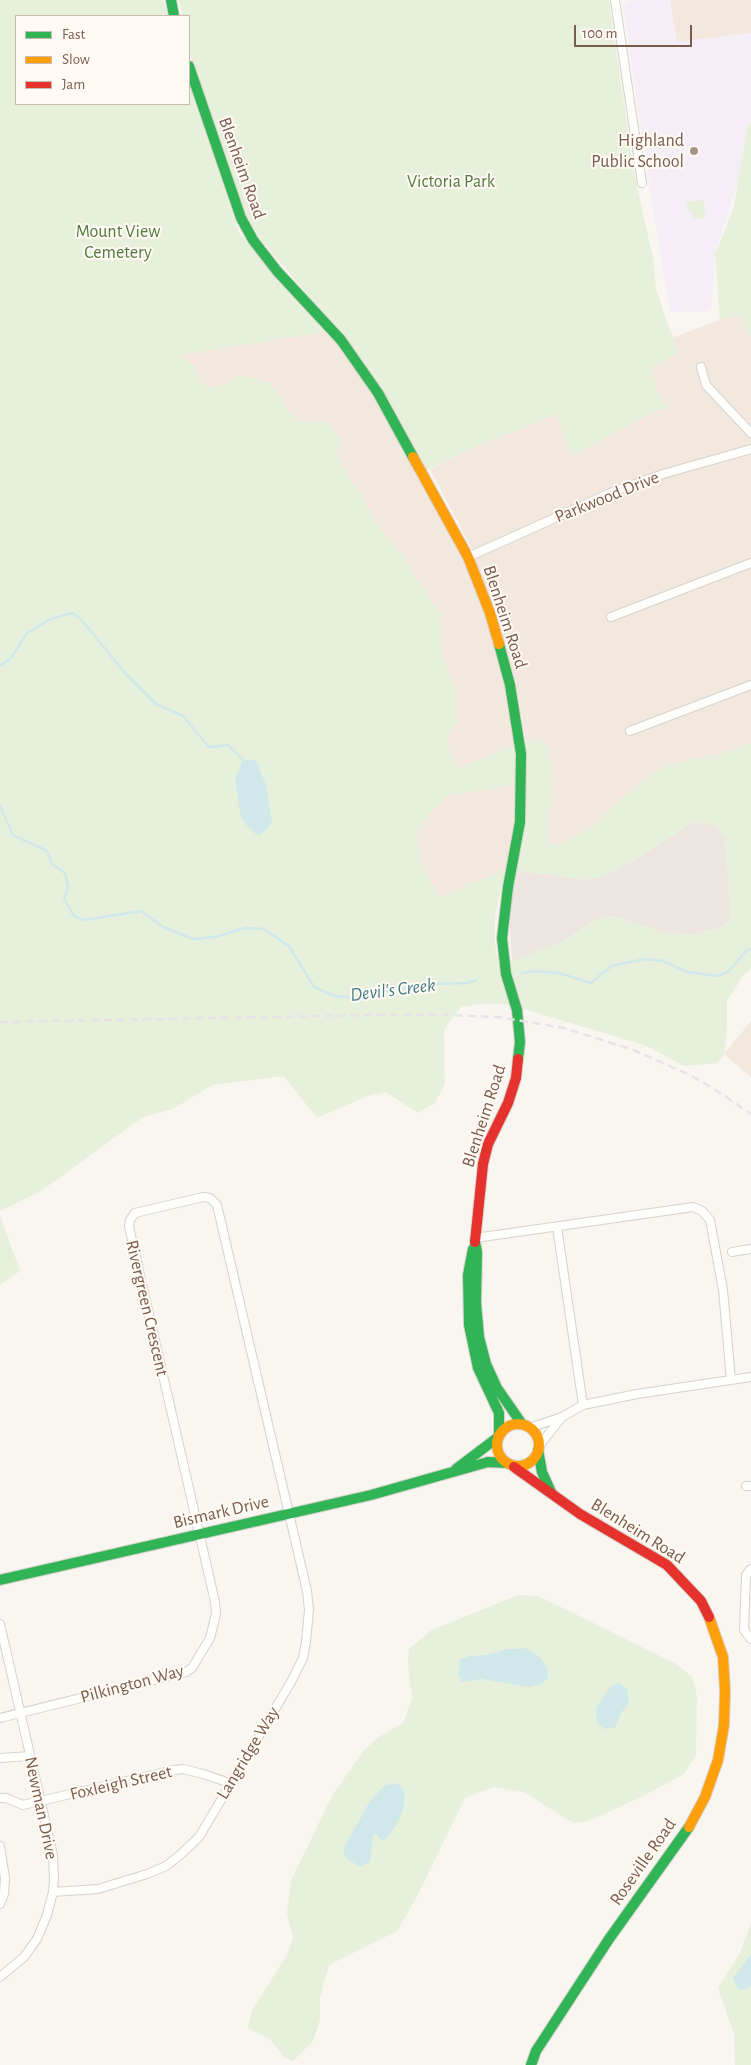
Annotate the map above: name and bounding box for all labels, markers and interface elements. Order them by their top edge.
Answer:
legend [15,15,190,105]
scale bar [576,15,694,47]
text: 100 m [582,26,617,41]
text: Fast [62,27,85,42]
text: Slow [62,52,90,67]
text: Jam [62,77,85,92]
street label: Blenheim Road [214,114,270,222]
place label: Highland Public School [591,130,684,172]
marker: Highland Public School [688,145,700,157]
park label: Victoria Park [407,171,495,193]
park label: Mount View Cemetery [76,221,160,264]
street label: Parkwood Drive [552,466,662,528]
street label: Blenheim Road [478,563,532,671]
water label: Devil's Creek [349,973,437,1007]
street label: Blenheim Road [457,1062,511,1170]
street label: Rivergreen Crescent [121,1238,173,1378]
street label: Bismark Drive [171,1490,271,1534]
street label: Blenheim Road [587,1494,689,1568]
street label: Pilkington Way [78,1660,186,1708]
street label: Langridge Way [212,1703,284,1803]
street label: Newman Drive [20,1755,62,1861]
street label: Foxleigh Street [68,1761,174,1805]
street label: Roseville Road [605,1814,681,1910]

